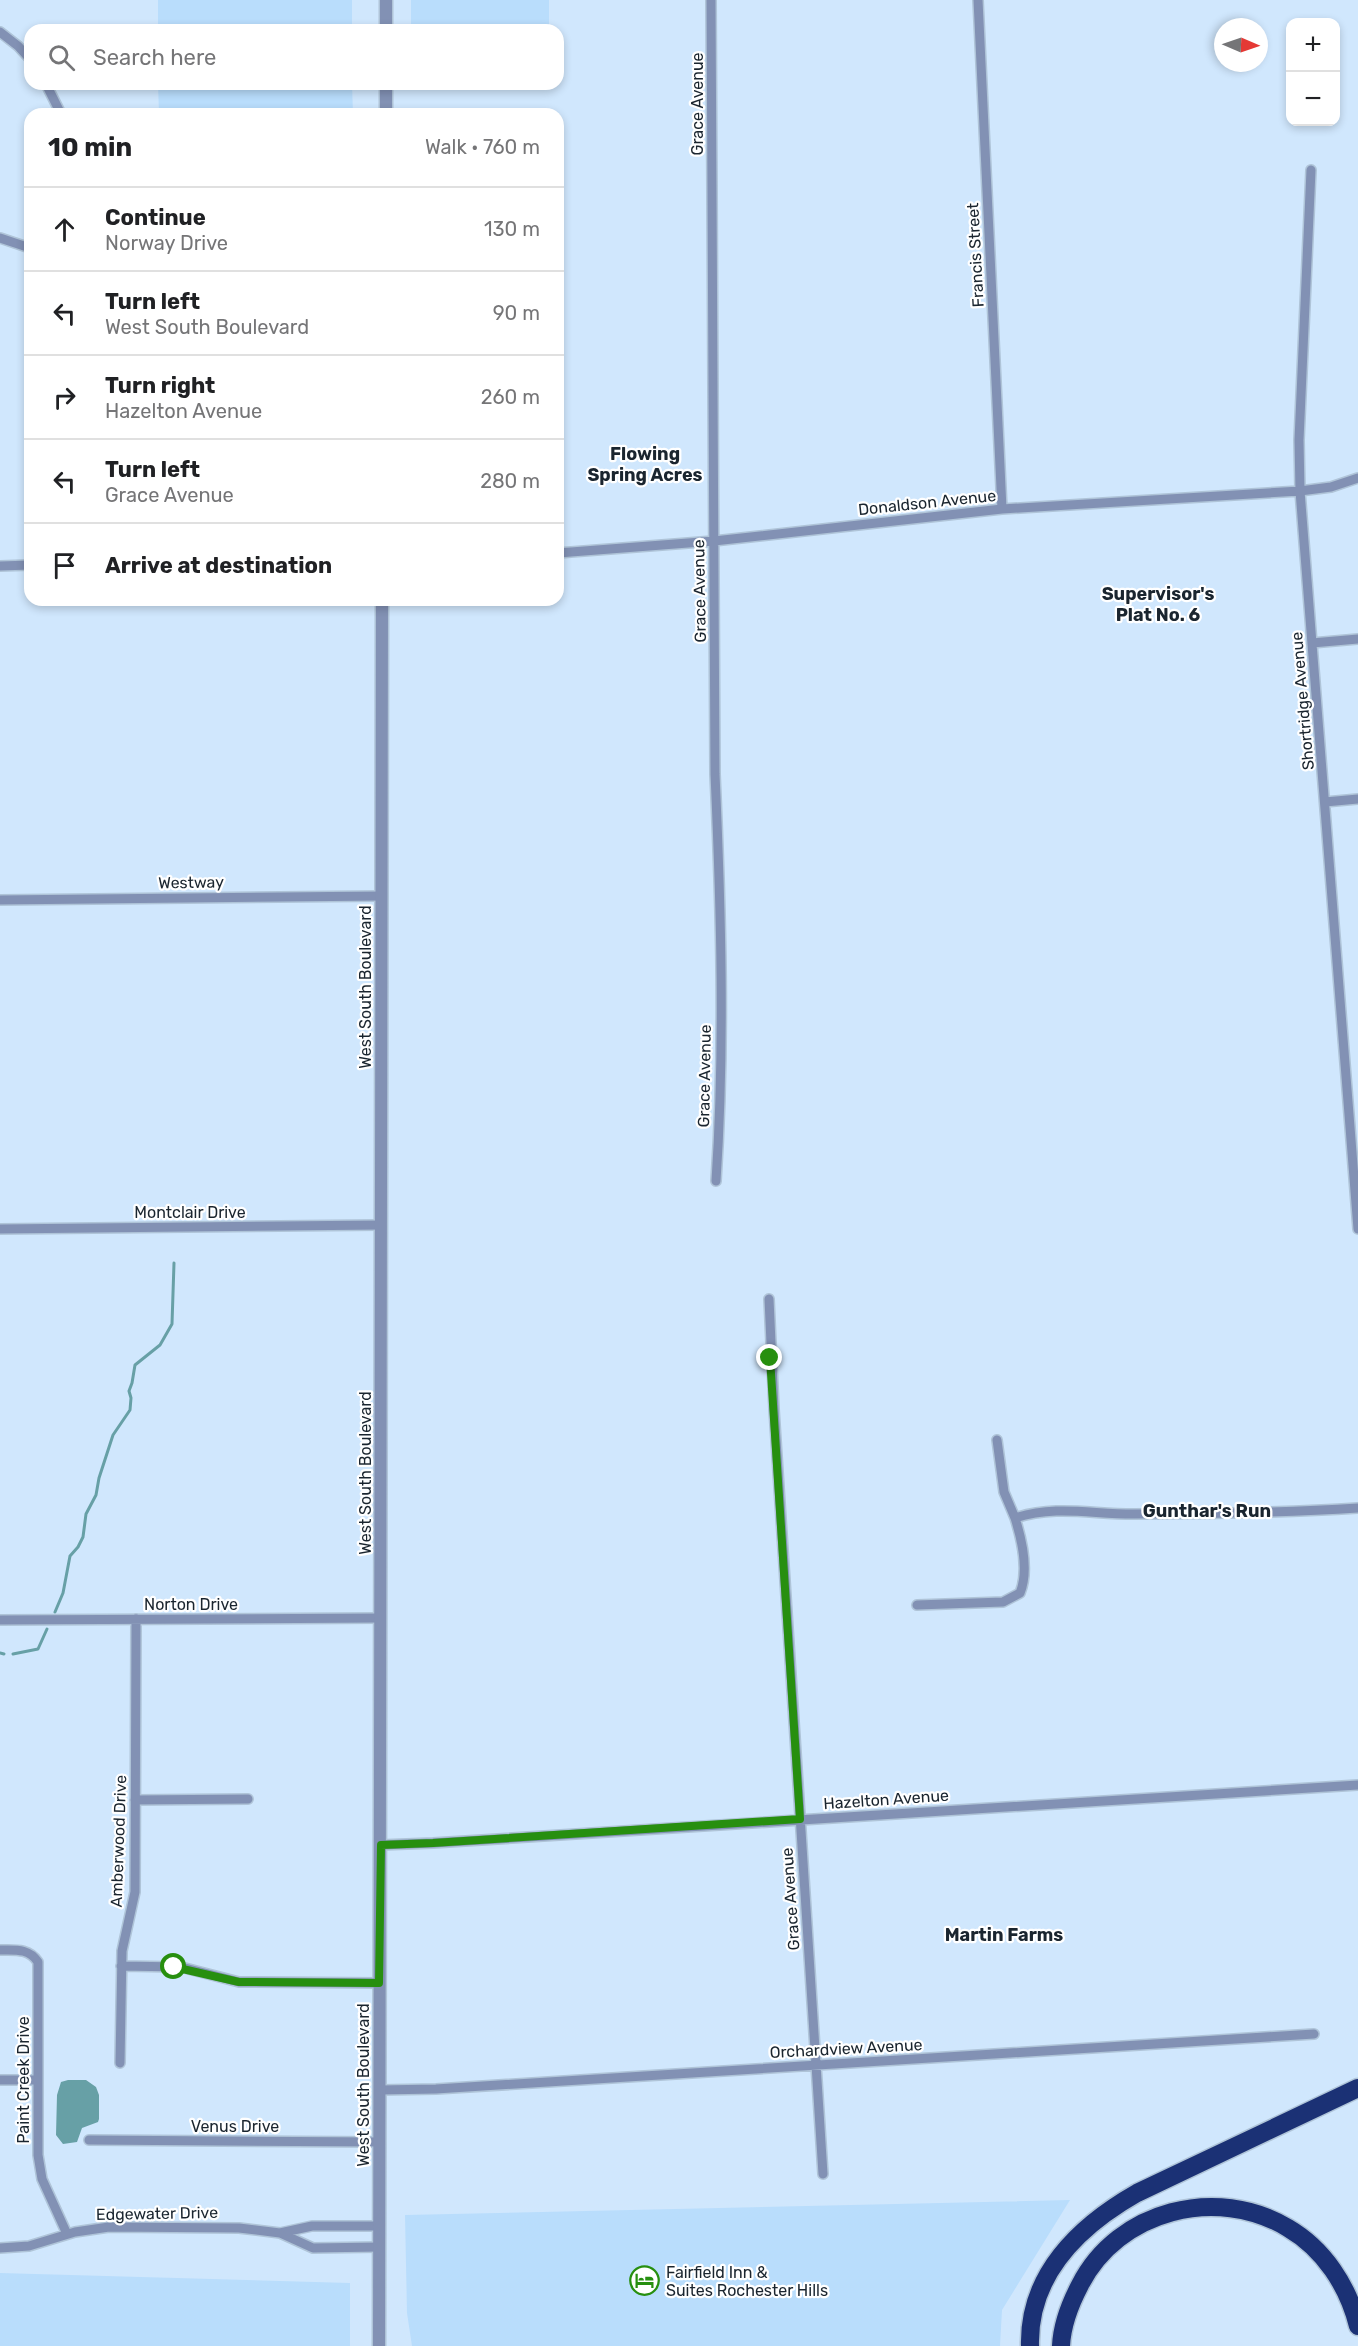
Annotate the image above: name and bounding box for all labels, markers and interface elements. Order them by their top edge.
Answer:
north arrow [1214,18,1268,72]
map controls [1286,18,1340,126]
button: + [1286,18,1340,72]
search box [24,24,564,90]
icon: search [45,41,78,74]
text: Search here [93,44,216,71]
street label: Grace Avenue [688,52,707,156]
button: − [1286,72,1340,126]
text: 10 min [48,132,132,163]
text: Walk · 760 m [425,135,540,159]
street label: Francis Street [963,202,988,308]
text: Continue [105,204,206,231]
icon: ahead [48,213,81,246]
text: 130 m [484,217,540,241]
text: Norway Drive [105,231,228,255]
text: Turn left [105,288,200,315]
icon: left [48,297,81,330]
text: 90 m [493,301,540,325]
text: West South Boulevard [105,315,309,339]
text: Turn right [105,372,215,399]
icon: right [48,381,81,414]
text: 260 m [481,385,540,409]
text: Hazelton Avenue [105,399,262,423]
district label: Flowing Spring Acres [587,443,703,486]
text: Turn left [105,456,200,483]
icon: left [48,465,81,498]
text: 280 m [480,469,540,493]
text: Grace Avenue [105,483,234,507]
street label: Donaldson Avenue [857,486,997,519]
street label: Grace Avenue [689,539,710,643]
icon: arrive [48,549,81,582]
text: Arrive at destination [105,552,332,579]
district label: Supervisor's Plat No. 6 [1102,583,1214,626]
street label: Shortridge Avenue [1287,631,1318,771]
street label: Westway [158,872,224,893]
street label: West South Boulevard [356,905,375,1069]
street label: Grace Avenue [694,1024,715,1128]
street label: Montclair Drive [134,1203,246,1222]
route end [756,1344,782,1370]
street label: West South Boulevard [356,1391,375,1555]
district label: Gunthar's Run [1143,1500,1271,1522]
street label: Norton Drive [144,1595,238,1614]
street label: Amberwood Drive [107,1774,130,1908]
street label: Hazelton Avenue [823,1786,949,1813]
street label: Grace Avenue [777,1847,804,1951]
district label: Martin Farms [945,1924,1063,1946]
route start [160,1953,186,1979]
street label: West South Boulevard [354,2003,373,2167]
street label: Paint Creek Drive [14,2016,33,2144]
street label: Orchardview Avenue [769,2035,923,2062]
street label: Venus Drive [191,2117,279,2136]
street label: Edgewater Drive [96,2203,218,2224]
place label: Fairfield Inn & Suites Rochester Hills [666,2263,828,2300]
hotel icon: Fairfield Inn & Suites Rochester Hills [629,2265,661,2297]

